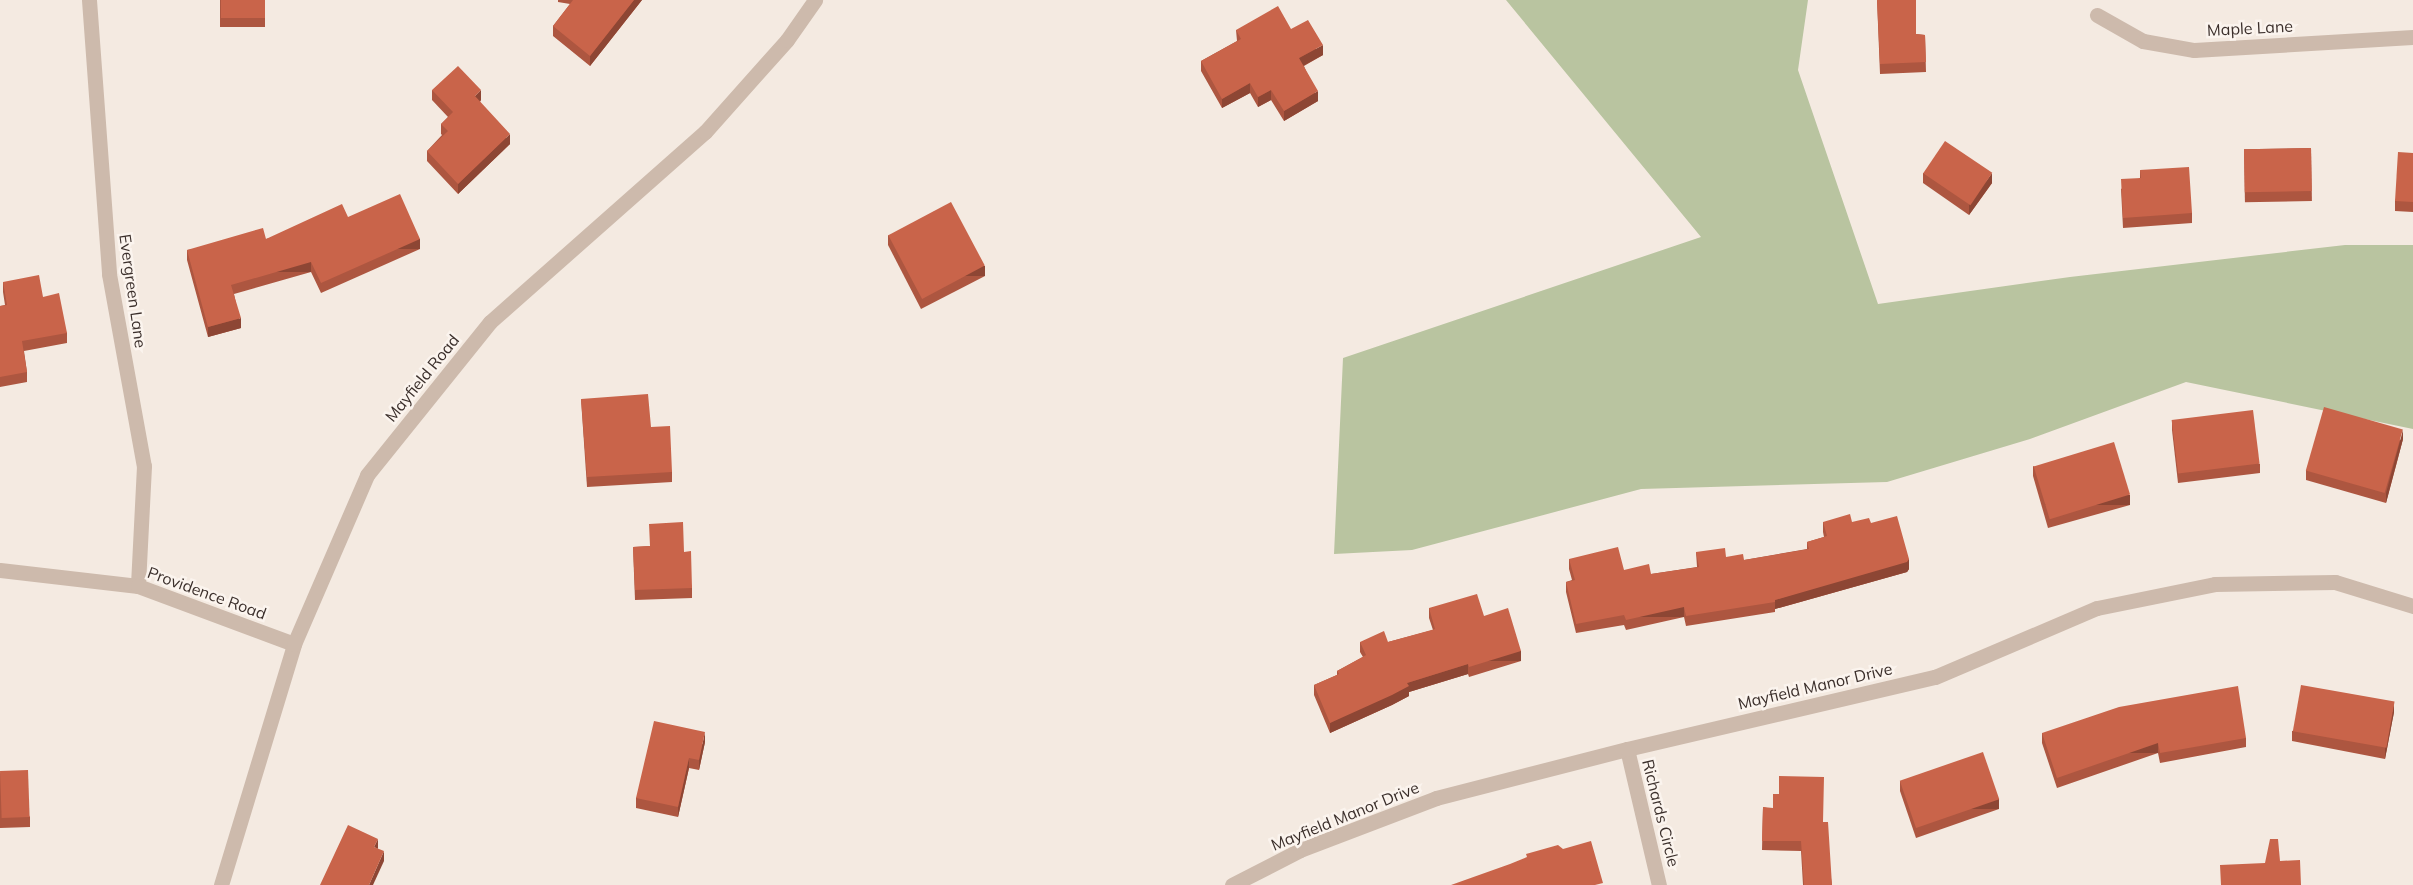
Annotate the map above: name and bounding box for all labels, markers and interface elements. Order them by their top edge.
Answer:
street label: Maple Lane [2207,16,2293,40]
street label: Evergreen Lane [116,233,150,349]
street label: Mayfield Road [381,331,463,425]
street label: Providence Road [145,563,269,623]
street label: Mayfield Manor Drive [1736,659,1894,713]
street label: Richards Circle [1638,757,1684,869]
street label: Mayfield Manor Drive [1268,778,1422,854]

